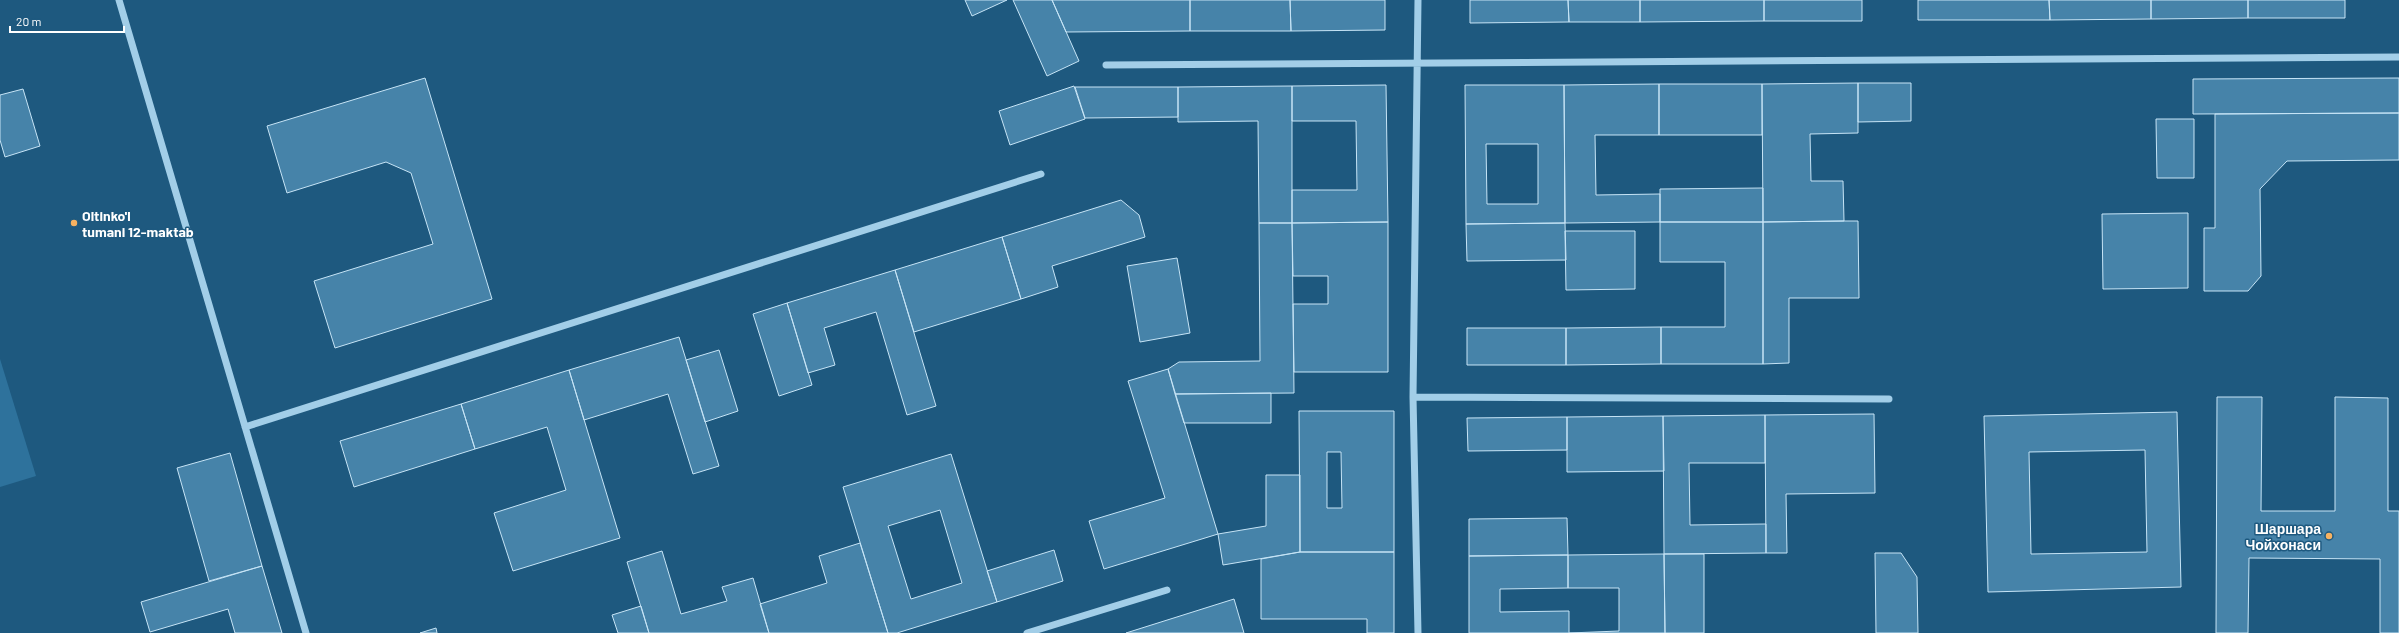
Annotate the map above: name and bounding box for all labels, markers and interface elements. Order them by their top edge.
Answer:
scale bar [10,8,124,34]
text: 20 m [16,14,42,28]
place label: Oltinko'l tumani 12-maktab [82,207,194,240]
marker: Oltinko'l tumani 12-maktab [69,218,79,228]
place label: Шаршара Чойхонаси [2245,520,2321,553]
marker: Шаршара Чойхонаси [2324,531,2334,541]

